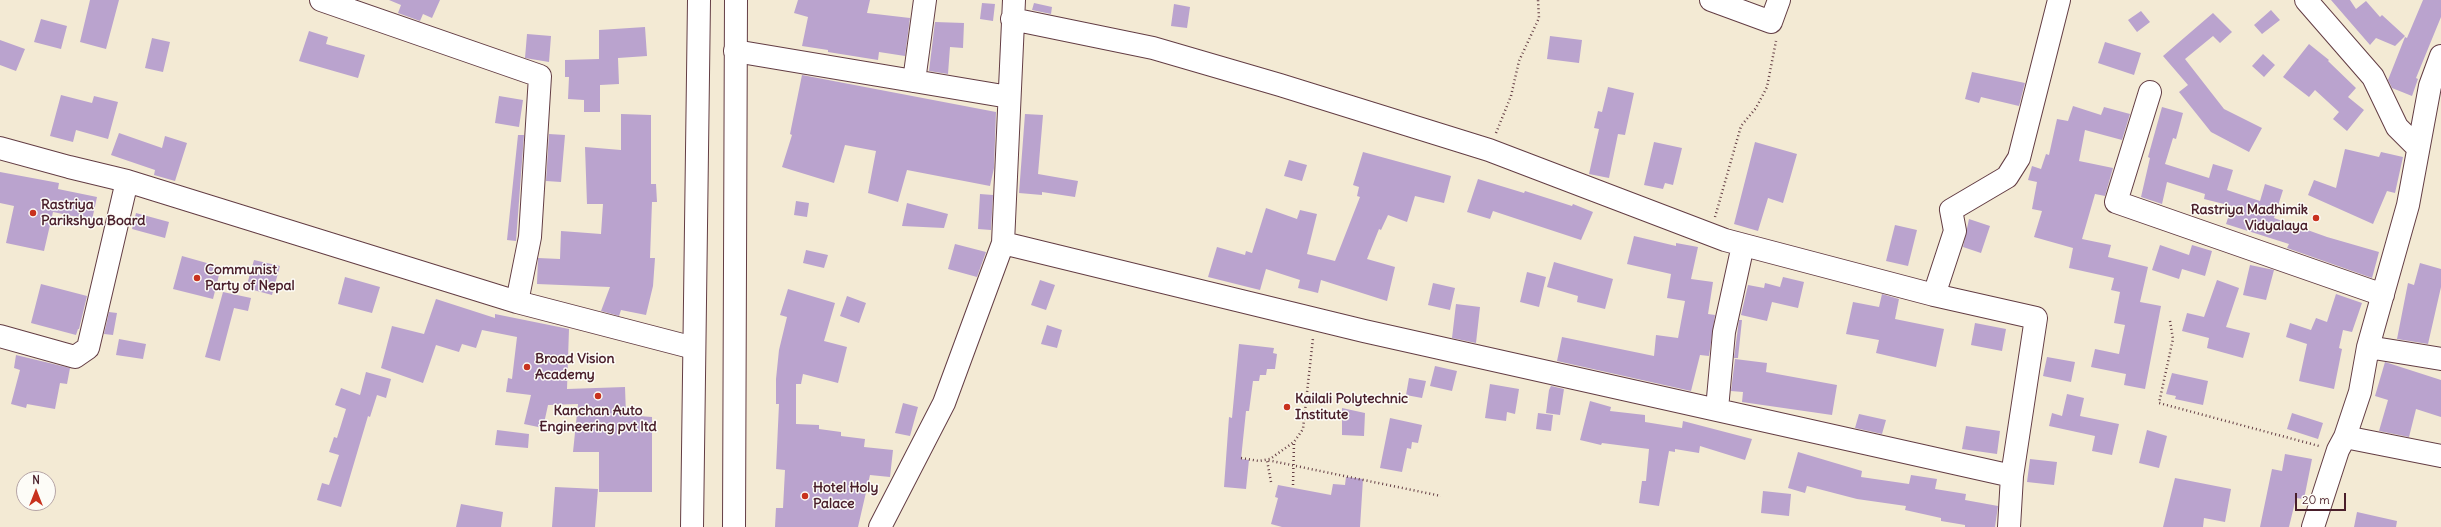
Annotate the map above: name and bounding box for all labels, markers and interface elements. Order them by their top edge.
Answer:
place label: Rastriya Parikshya Board [41,197,146,230]
place label: Rastriya Madhimik Vidyalaya [2191,202,2308,234]
marker: Rastriya Parikshya Board [28,208,38,218]
marker: Rastriya Madhimik Vidyalaya [2311,213,2321,223]
place label: Communist Party of Nepal [205,262,295,294]
marker: Communist Party of Nepal [192,273,202,283]
place label: Broad Vision Academy [535,351,614,384]
marker: Broad Vision Academy [522,362,532,372]
marker: Kanchan Auto Engineering pvt ltd [593,391,603,401]
place label: Kailali Polytechnic Institute [1295,391,1408,424]
marker: Kailali Polytechnic Institute [1282,402,1292,412]
place label: Kanchan Auto Engineering pvt ltd [539,403,657,436]
north arrow [16,471,56,511]
text: N [32,473,40,487]
place label: Hotel Holy Palace [813,480,878,512]
scale bar [2297,485,2348,511]
marker: Hotel Holy Palace [800,491,810,501]
text: 20 m [2302,492,2330,507]

